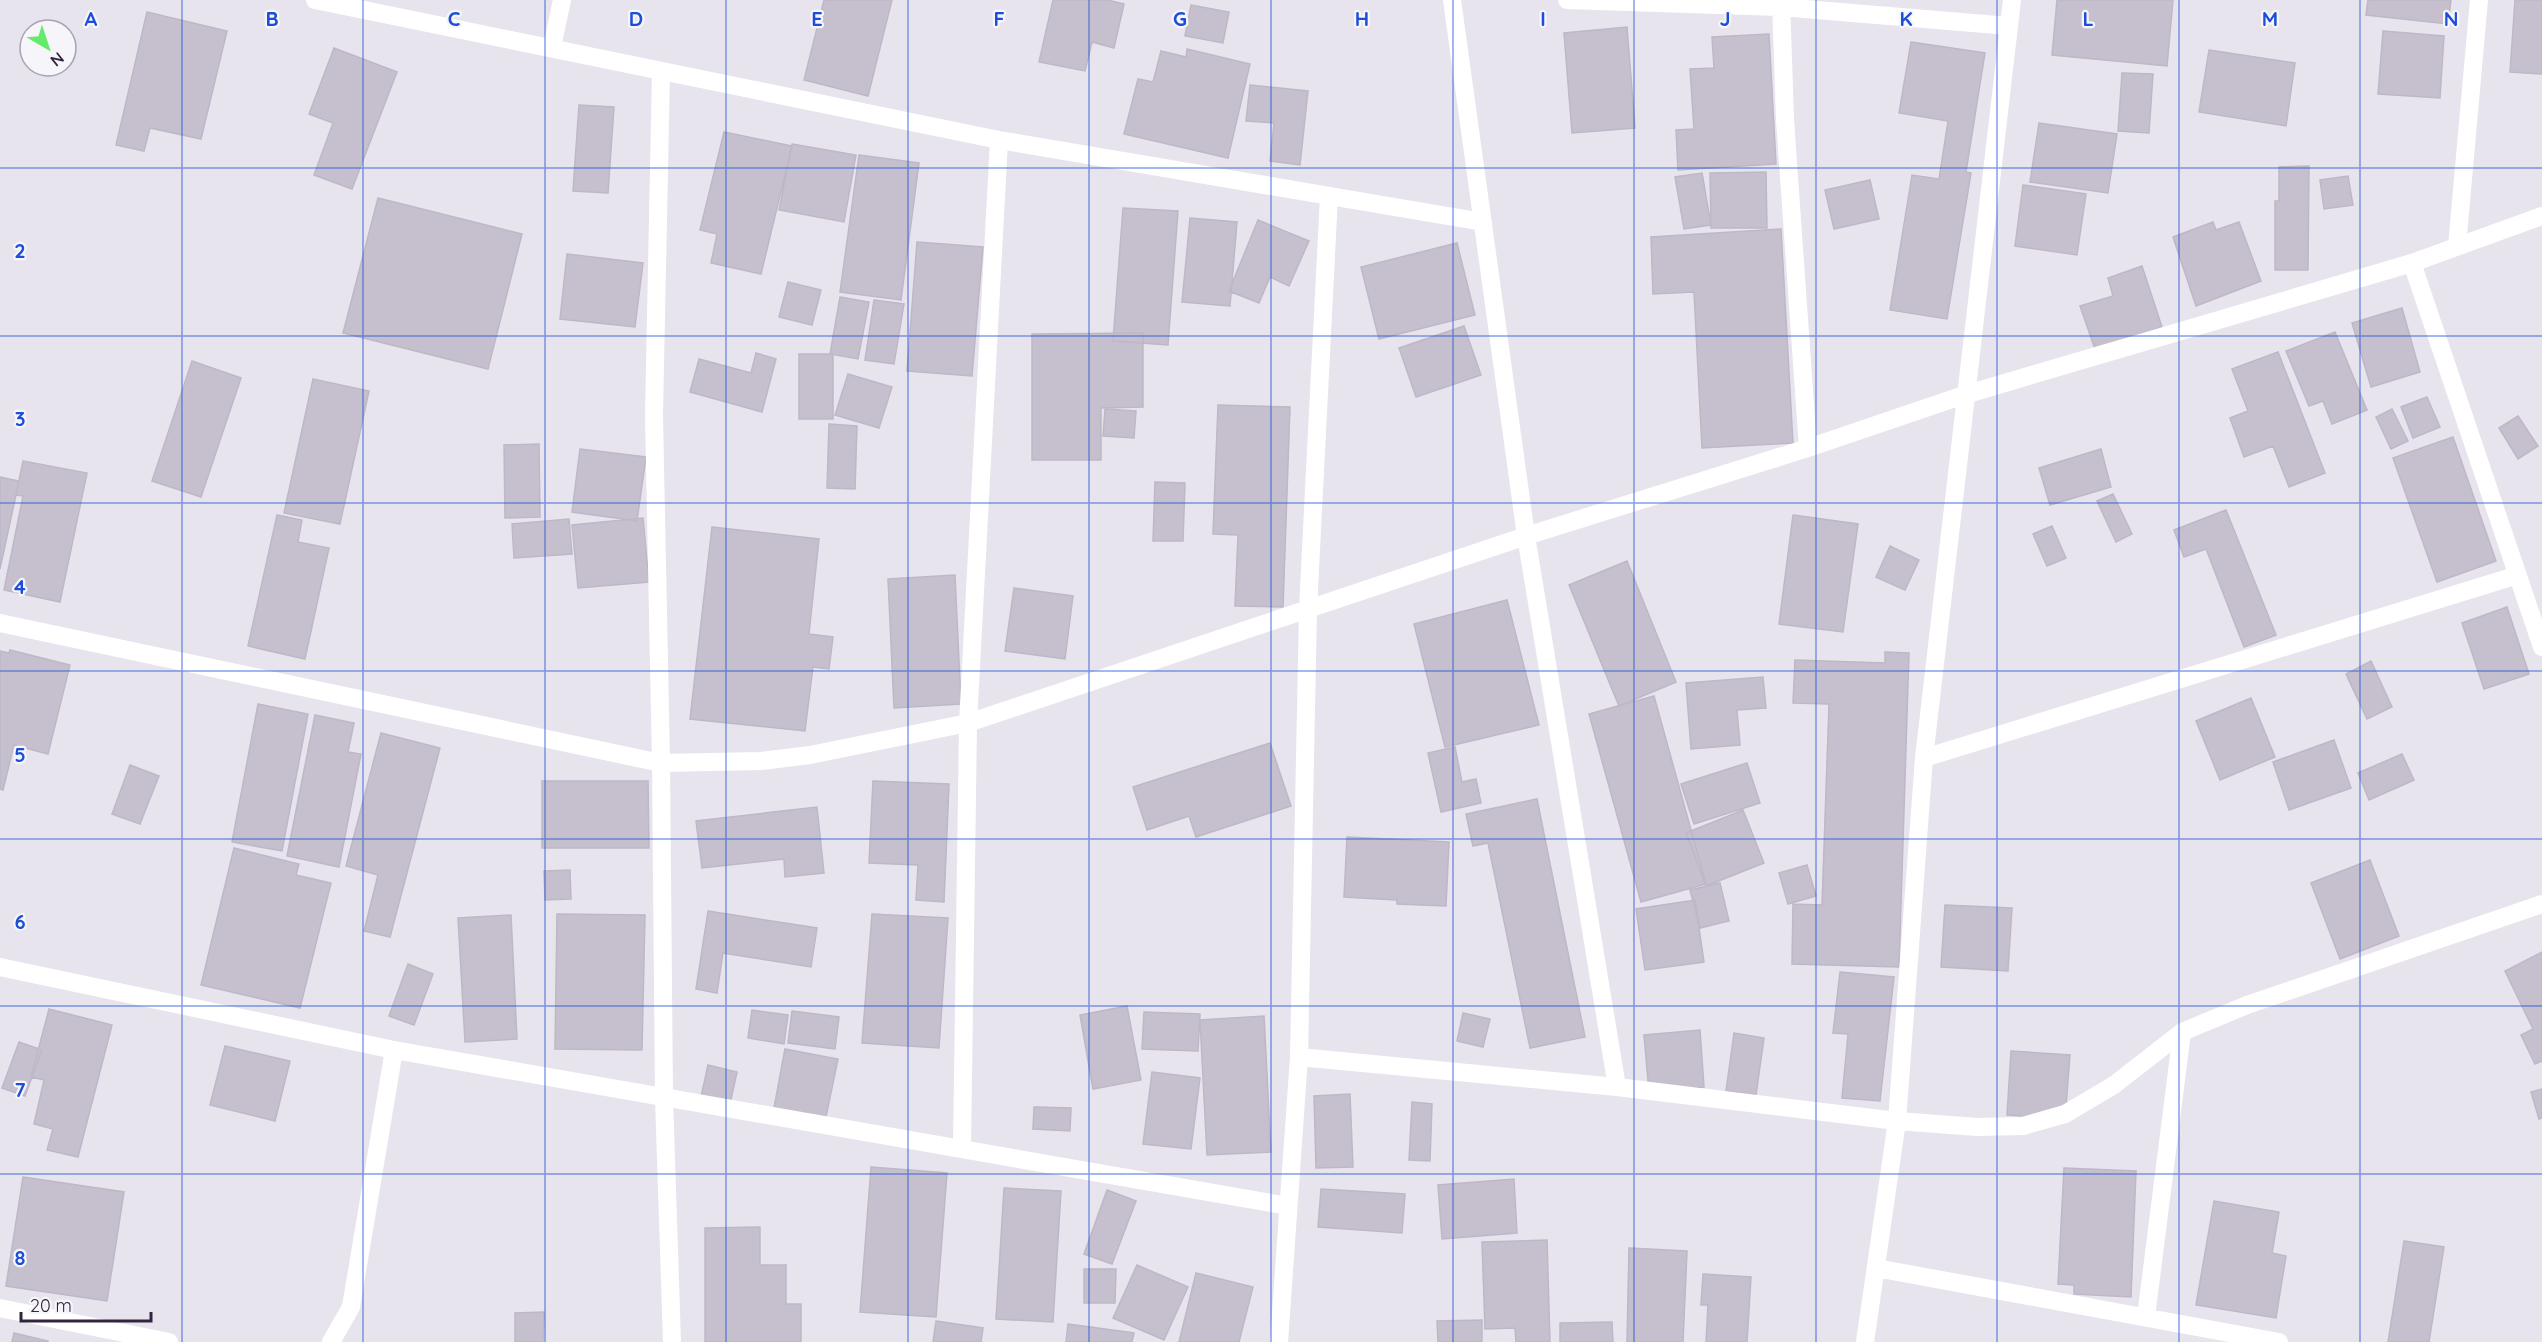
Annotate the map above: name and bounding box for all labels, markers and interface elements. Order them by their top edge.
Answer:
text: A [85,6,98,31]
text: B [265,6,279,31]
text: C [448,6,461,31]
text: D [629,6,643,31]
text: E [811,6,823,31]
text: F [993,6,1005,31]
text: G [1173,6,1187,31]
text: H [1355,6,1369,31]
text: I [1540,6,1546,31]
text: J [1719,6,1731,31]
text: K [1899,6,1913,31]
text: L [2082,6,2094,31]
text: M [2262,6,2278,31]
text: N [2444,6,2458,31]
north arrow [18,18,78,78]
text: N [47,48,68,71]
text: 2 [14,238,26,263]
text: 3 [15,406,25,431]
text: 4 [14,574,26,599]
text: 5 [14,742,26,767]
text: 6 [14,909,26,934]
text: 7 [15,1077,26,1102]
text: 8 [15,1245,26,1270]
scale bar [21,1285,152,1323]
text: 20 m [30,1294,72,1317]

